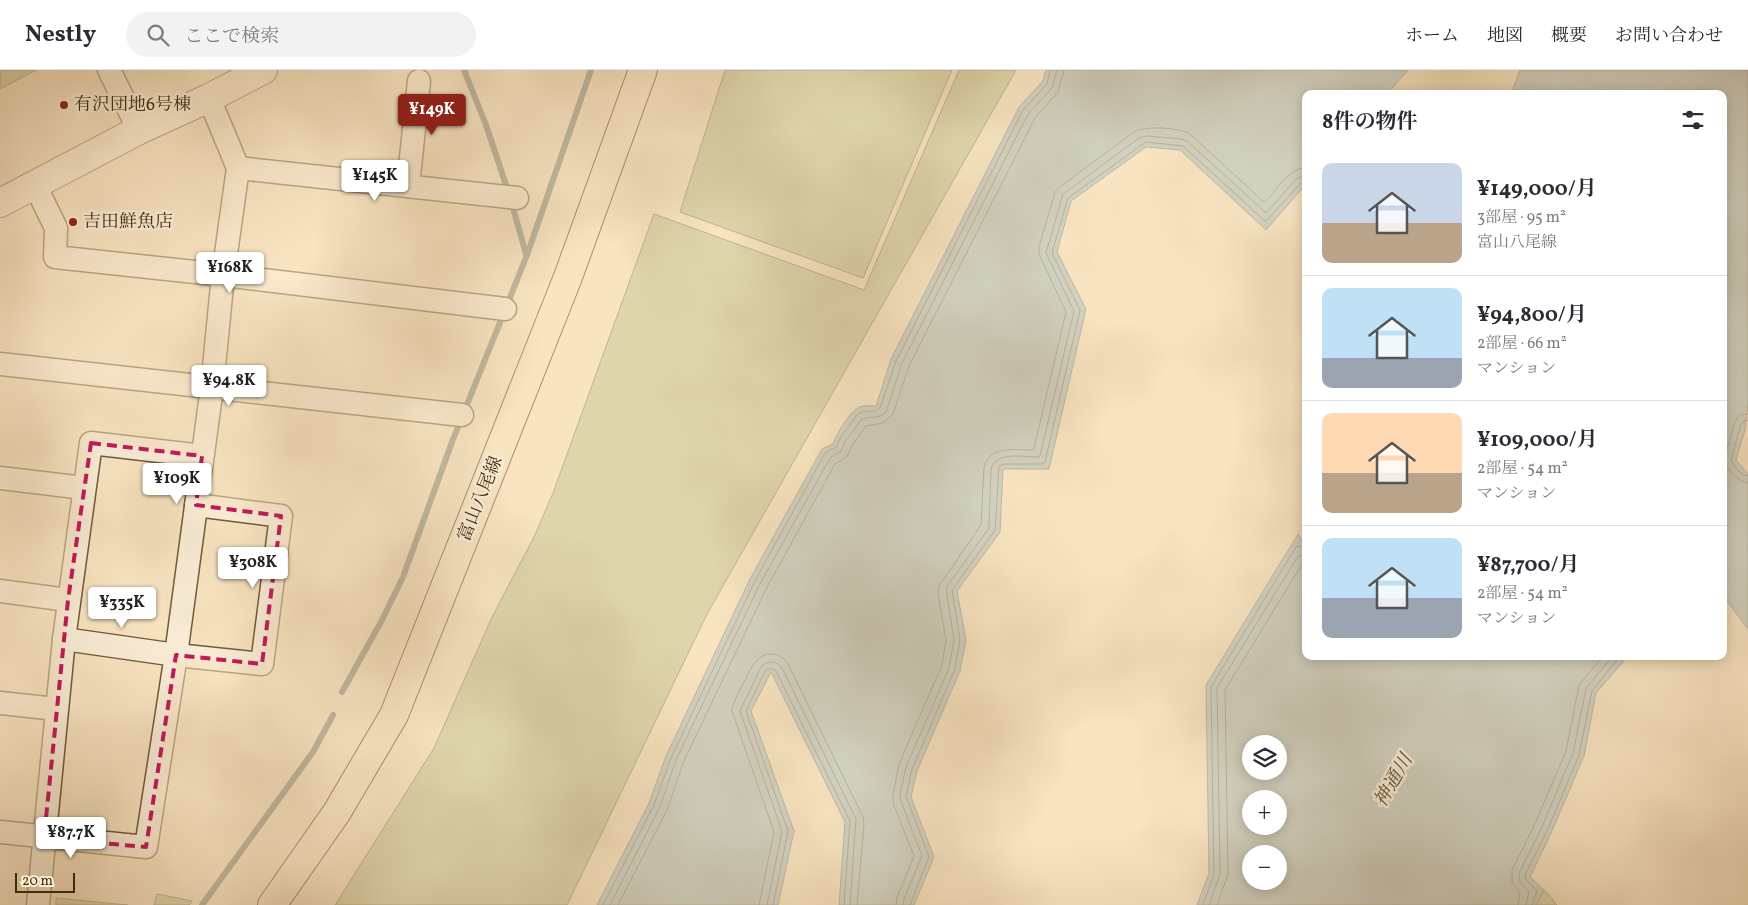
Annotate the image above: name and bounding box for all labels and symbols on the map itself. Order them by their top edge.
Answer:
place label: 有沢団地6号棟 [74,93,191,118]
pin: ¥149K [397,93,467,136]
marker: 有沢団地6号棟 [58,99,70,111]
pin: ¥145K [340,160,410,202]
place label: 吉田鮮魚店 [83,210,173,235]
marker: 吉田鮮魚店 [67,216,79,228]
pin: ¥168K [195,252,265,294]
pin: ¥94.8K [188,364,270,407]
street label: 富山八尾線 [453,453,509,545]
pin: ¥109K [142,462,212,505]
pin: ¥308K [218,546,288,589]
pin: ¥335K [87,586,157,629]
water label: 神通川 [1368,748,1421,812]
pin: ¥87.7K [30,816,112,859]
scale bar [15,870,75,893]

